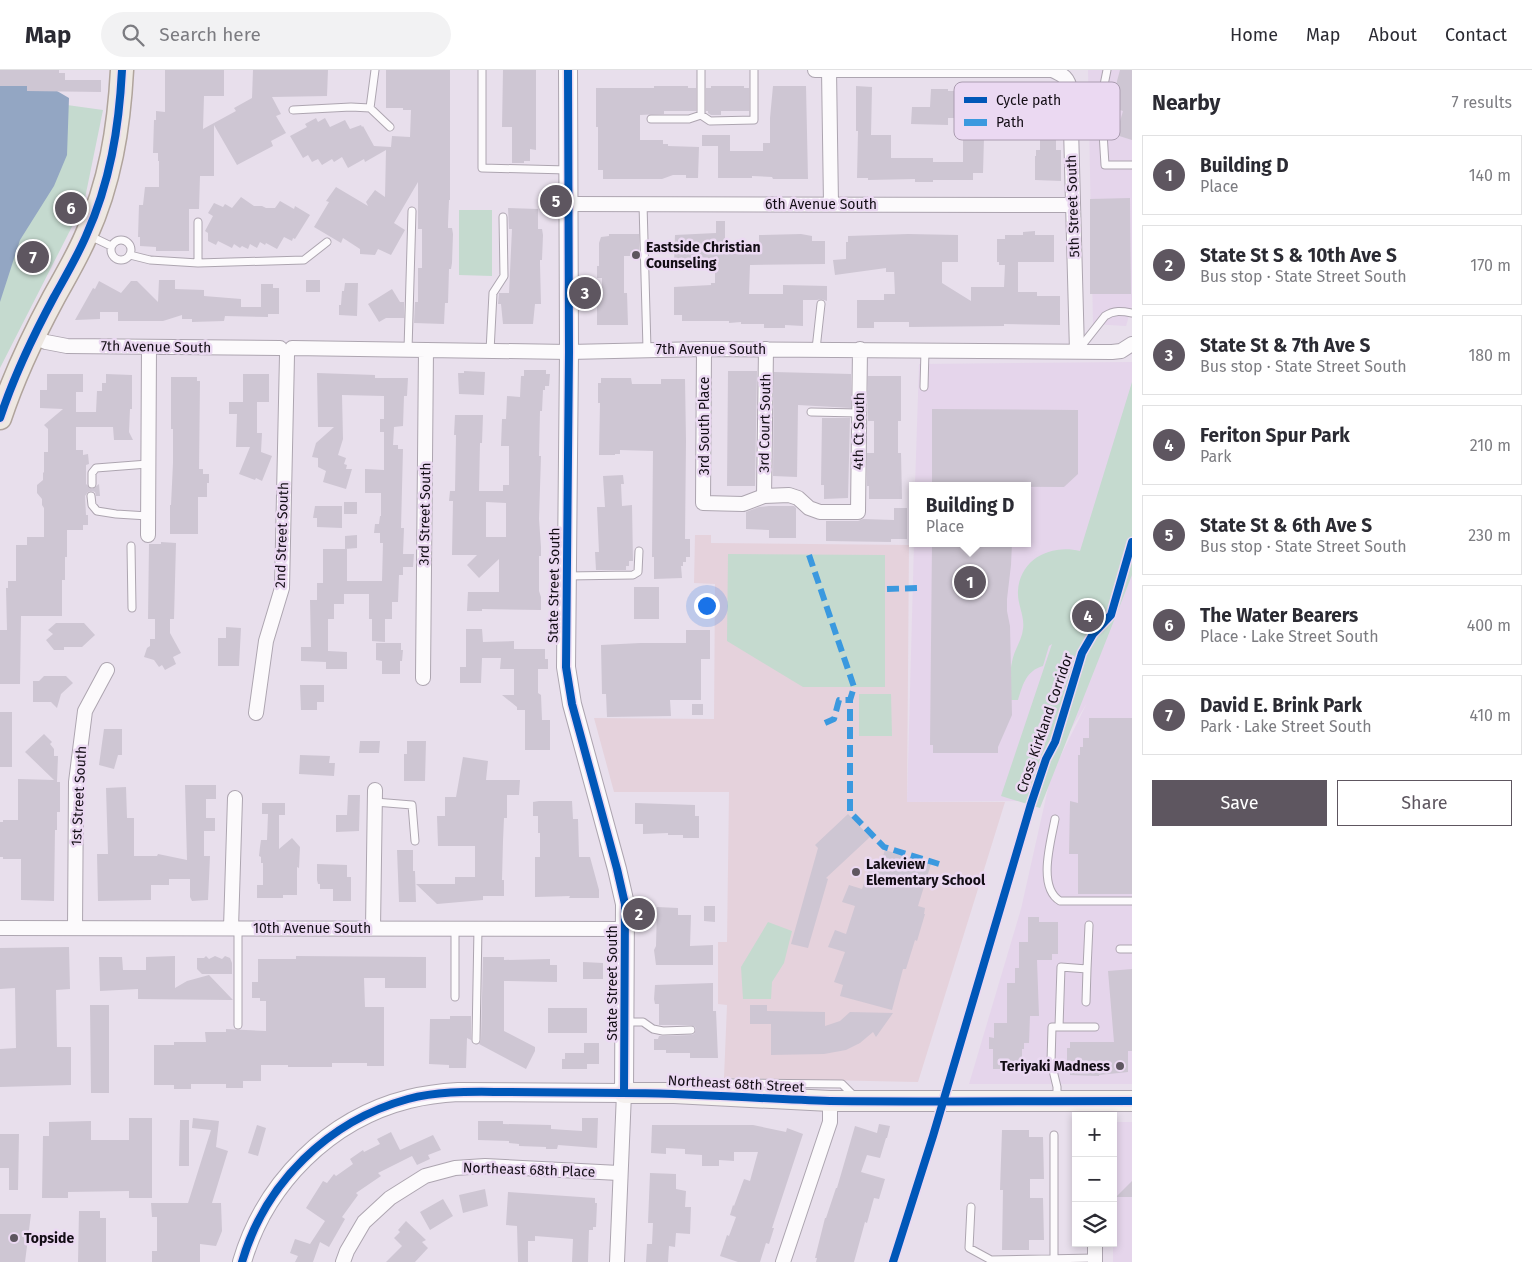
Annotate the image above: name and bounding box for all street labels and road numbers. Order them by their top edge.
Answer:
street label: 5th Street South [1063,154,1083,258]
street label: 6th Avenue South [765,196,877,213]
street label: 7th Avenue South [101,338,211,356]
street label: 7th Avenue South [656,341,766,358]
street label: 3rd Court South [756,373,774,473]
street label: 3rd South Place [696,377,713,475]
street label: 4th Ct South [850,392,868,470]
street label: 3rd Street South [416,462,434,566]
street label: 2nd Street South [272,482,292,588]
street label: State Street South [544,527,564,643]
street label: Cross Kirkland Corridor [1013,650,1077,795]
street label: 1st Street South [68,745,90,847]
street label: 10th Avenue South [253,920,371,937]
street label: State Street South [604,925,621,1041]
street label: Northeast 68th Street [667,1072,806,1096]
street label: Northeast 68th Place [462,1159,596,1181]

